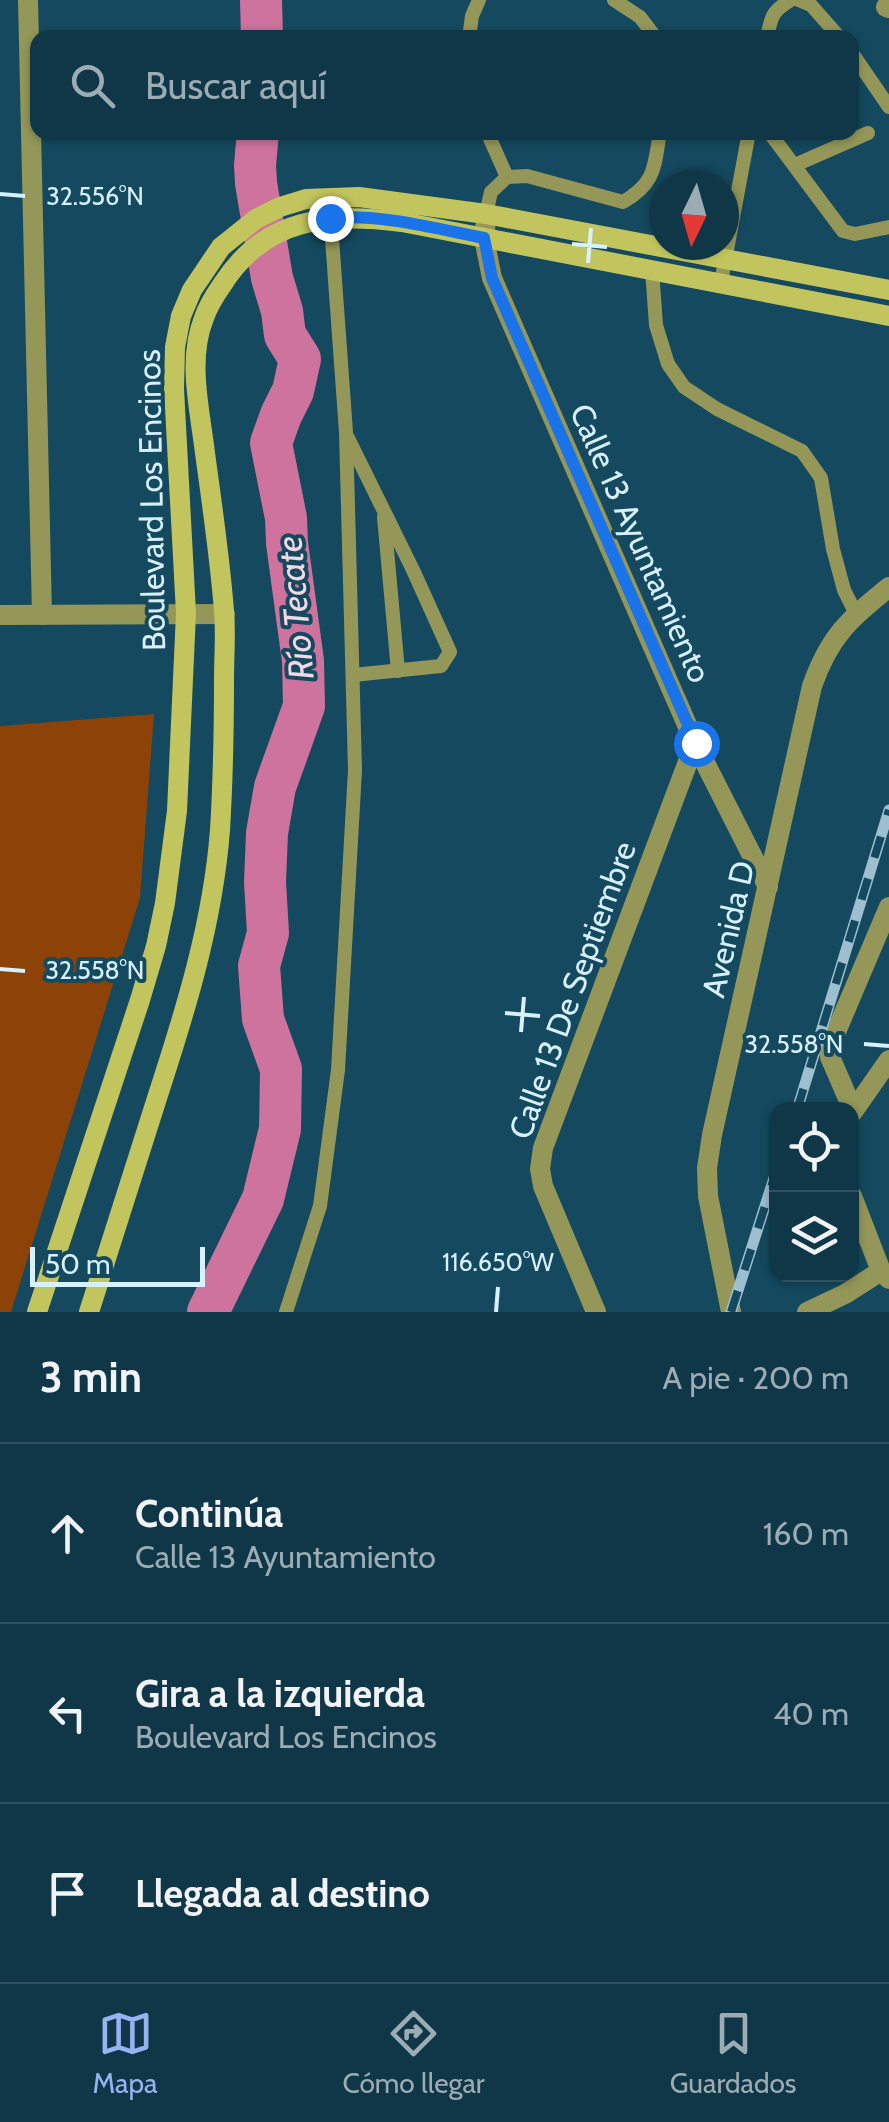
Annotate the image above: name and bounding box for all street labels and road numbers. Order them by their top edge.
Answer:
street label: Boulevard Los Encinos [129,349,173,651]
street label: Calle 13 Ayuntamiento [562,398,720,688]
street label: Calle 13 De Septiembre [500,836,644,1144]
street label: Avenida D [693,857,763,1001]

